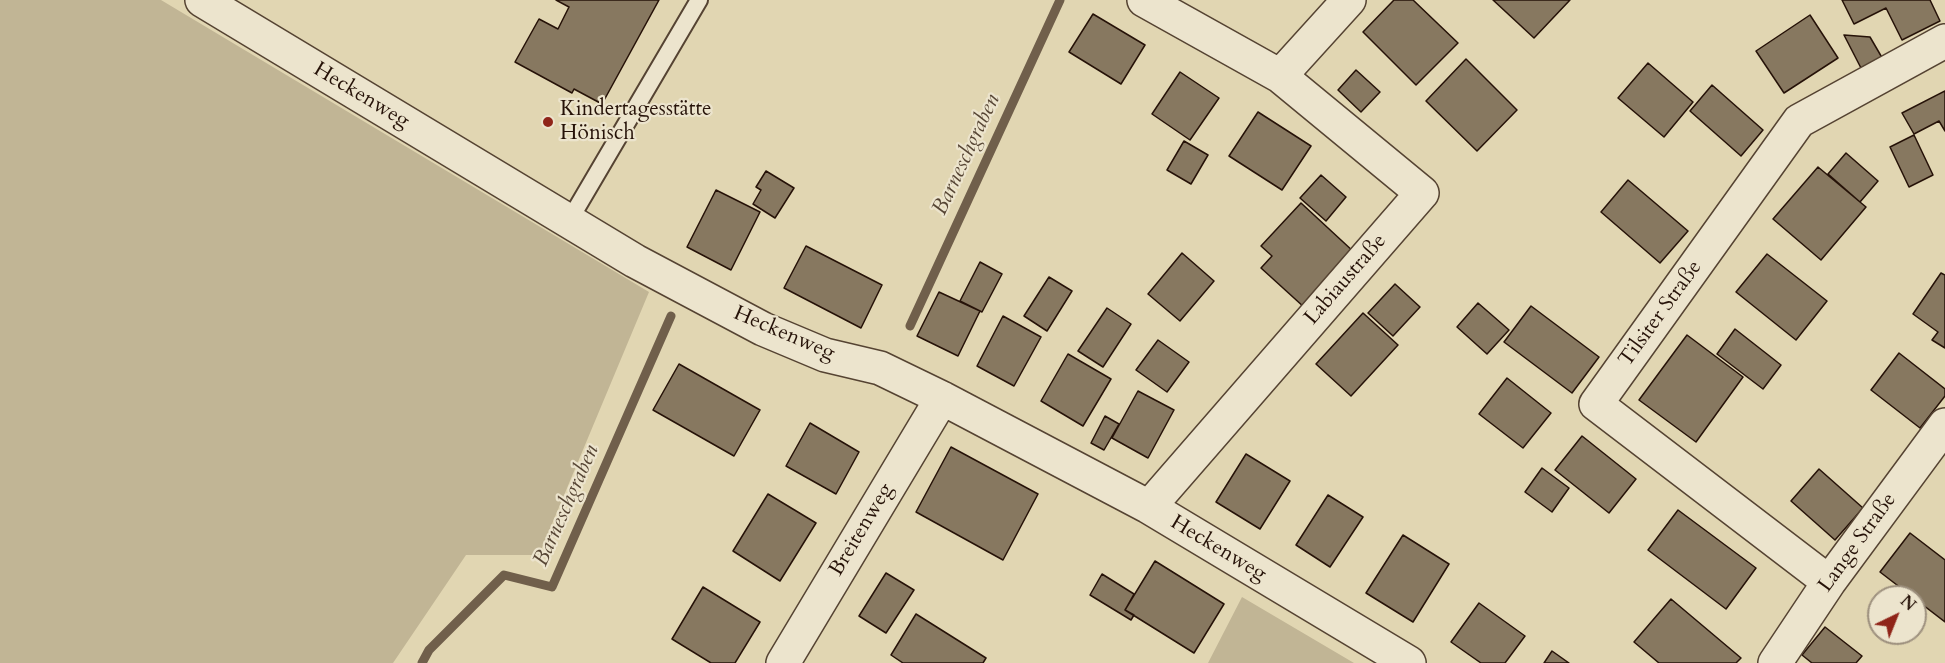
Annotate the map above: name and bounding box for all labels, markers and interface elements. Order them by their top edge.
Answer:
street label: Heckenweg [308,58,414,134]
water label: Barneschgraben [927,90,1007,220]
place label: Kindertagesstätte Hönisch [560,97,712,147]
marker: Kindertagesstätte Hönisch [541,115,555,129]
street label: Labiaustraße [1300,229,1392,331]
street label: Tilsiter Straße [1614,256,1708,372]
street label: Heckenweg [730,301,838,367]
water label: Barneschgraben [528,441,606,571]
street label: Breitenweg [825,479,899,581]
street label: Lange Straße [1814,488,1902,598]
street label: Heckenweg [1165,511,1271,587]
north arrow [1867,585,1927,645]
text: N [1895,591,1920,616]

